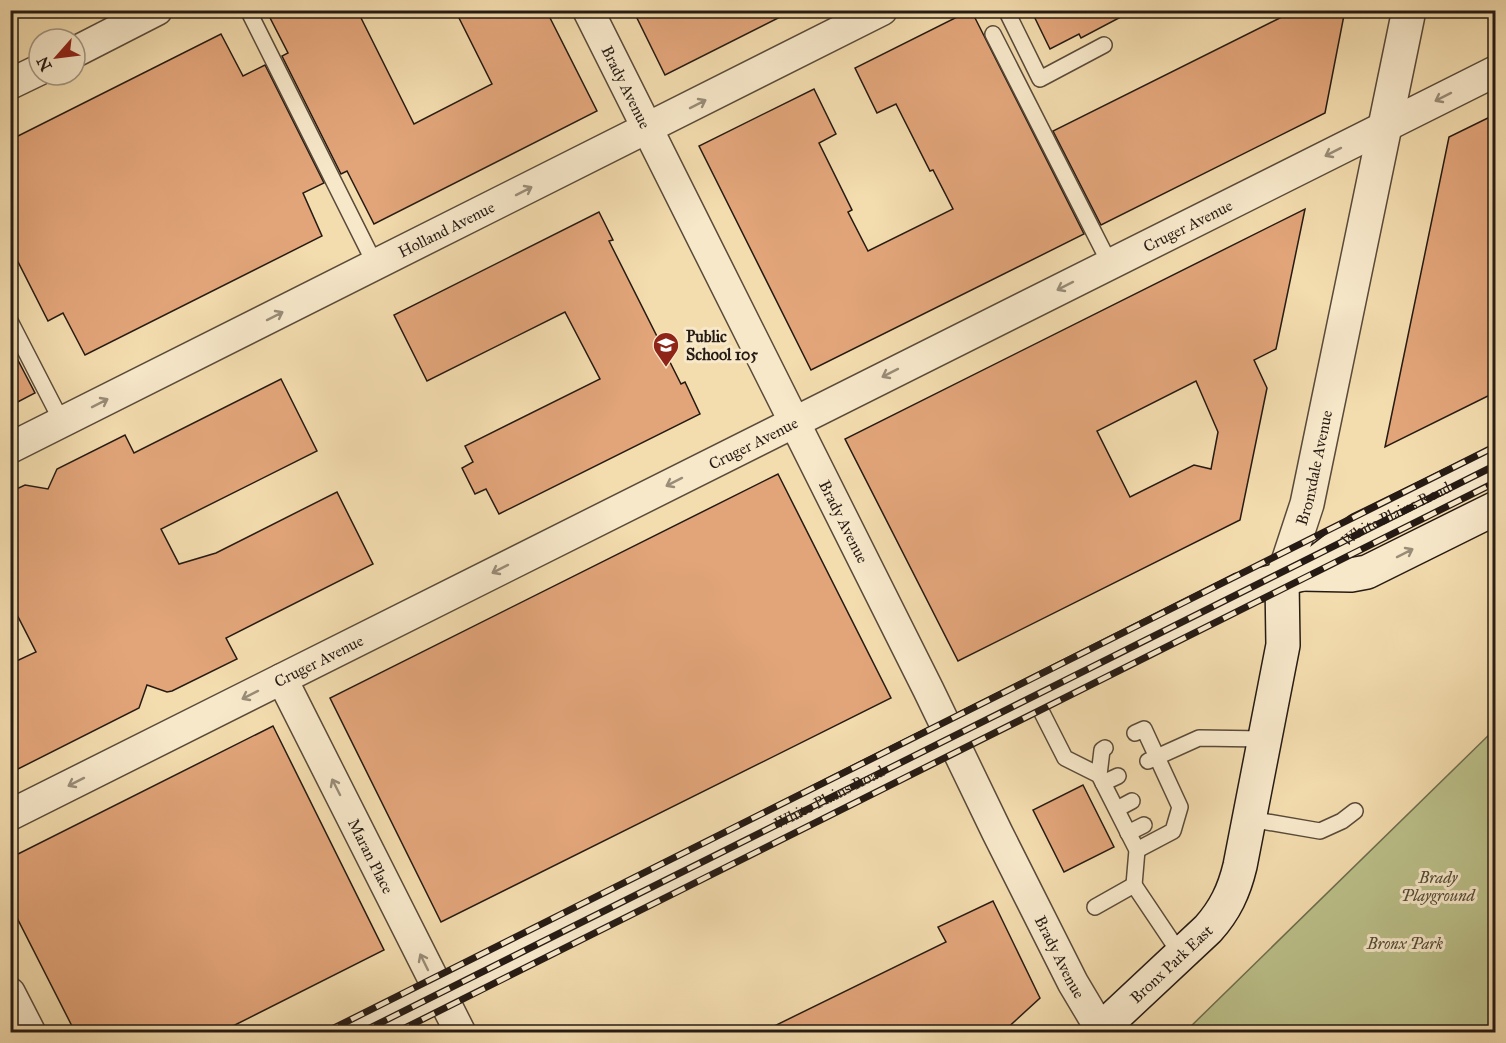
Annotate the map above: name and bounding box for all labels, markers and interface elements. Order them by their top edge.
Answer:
north arrow [27,27,87,87]
street label: Brady Avenue [598,42,655,132]
text: N [32,53,56,74]
one-way arrow [1435,92,1453,104]
one-way arrow [689,97,707,109]
one-way arrow [1325,146,1342,158]
one-way arrow [515,185,533,197]
street label: Cruger Avenue [1140,195,1236,256]
street label: Holland Avenue [395,197,498,261]
one-way arrow [1056,281,1074,292]
one-way arrow [265,310,283,322]
place label: Public School 105 [686,327,758,364]
school or university icon: Public School 105 [651,330,681,368]
one-way arrow [882,368,900,379]
one-way arrow [91,397,109,409]
street label: Bronxdale Avenue [1291,408,1336,528]
street label: Cruger Avenue [705,413,801,473]
one-way arrow [665,476,683,488]
street label: Brady Avenue [815,477,873,566]
street label: White Plains Road [1337,477,1454,550]
one-way arrow [1396,547,1414,559]
one-way arrow [491,564,509,576]
street label: Cruger Avenue [271,630,366,691]
one-way arrow [242,689,260,701]
street label: White Plains Road [771,761,887,832]
one-way arrow [68,777,86,788]
one-way arrow [330,779,342,797]
street label: Maran Place [344,815,398,897]
park label: Brady Playground [1401,868,1477,905]
street label: Brady Avenue [1031,912,1089,1002]
street label: Bronx Park East [1126,920,1216,1007]
park label: Bronx Park [1366,934,1443,953]
one-way arrow [418,953,429,971]

